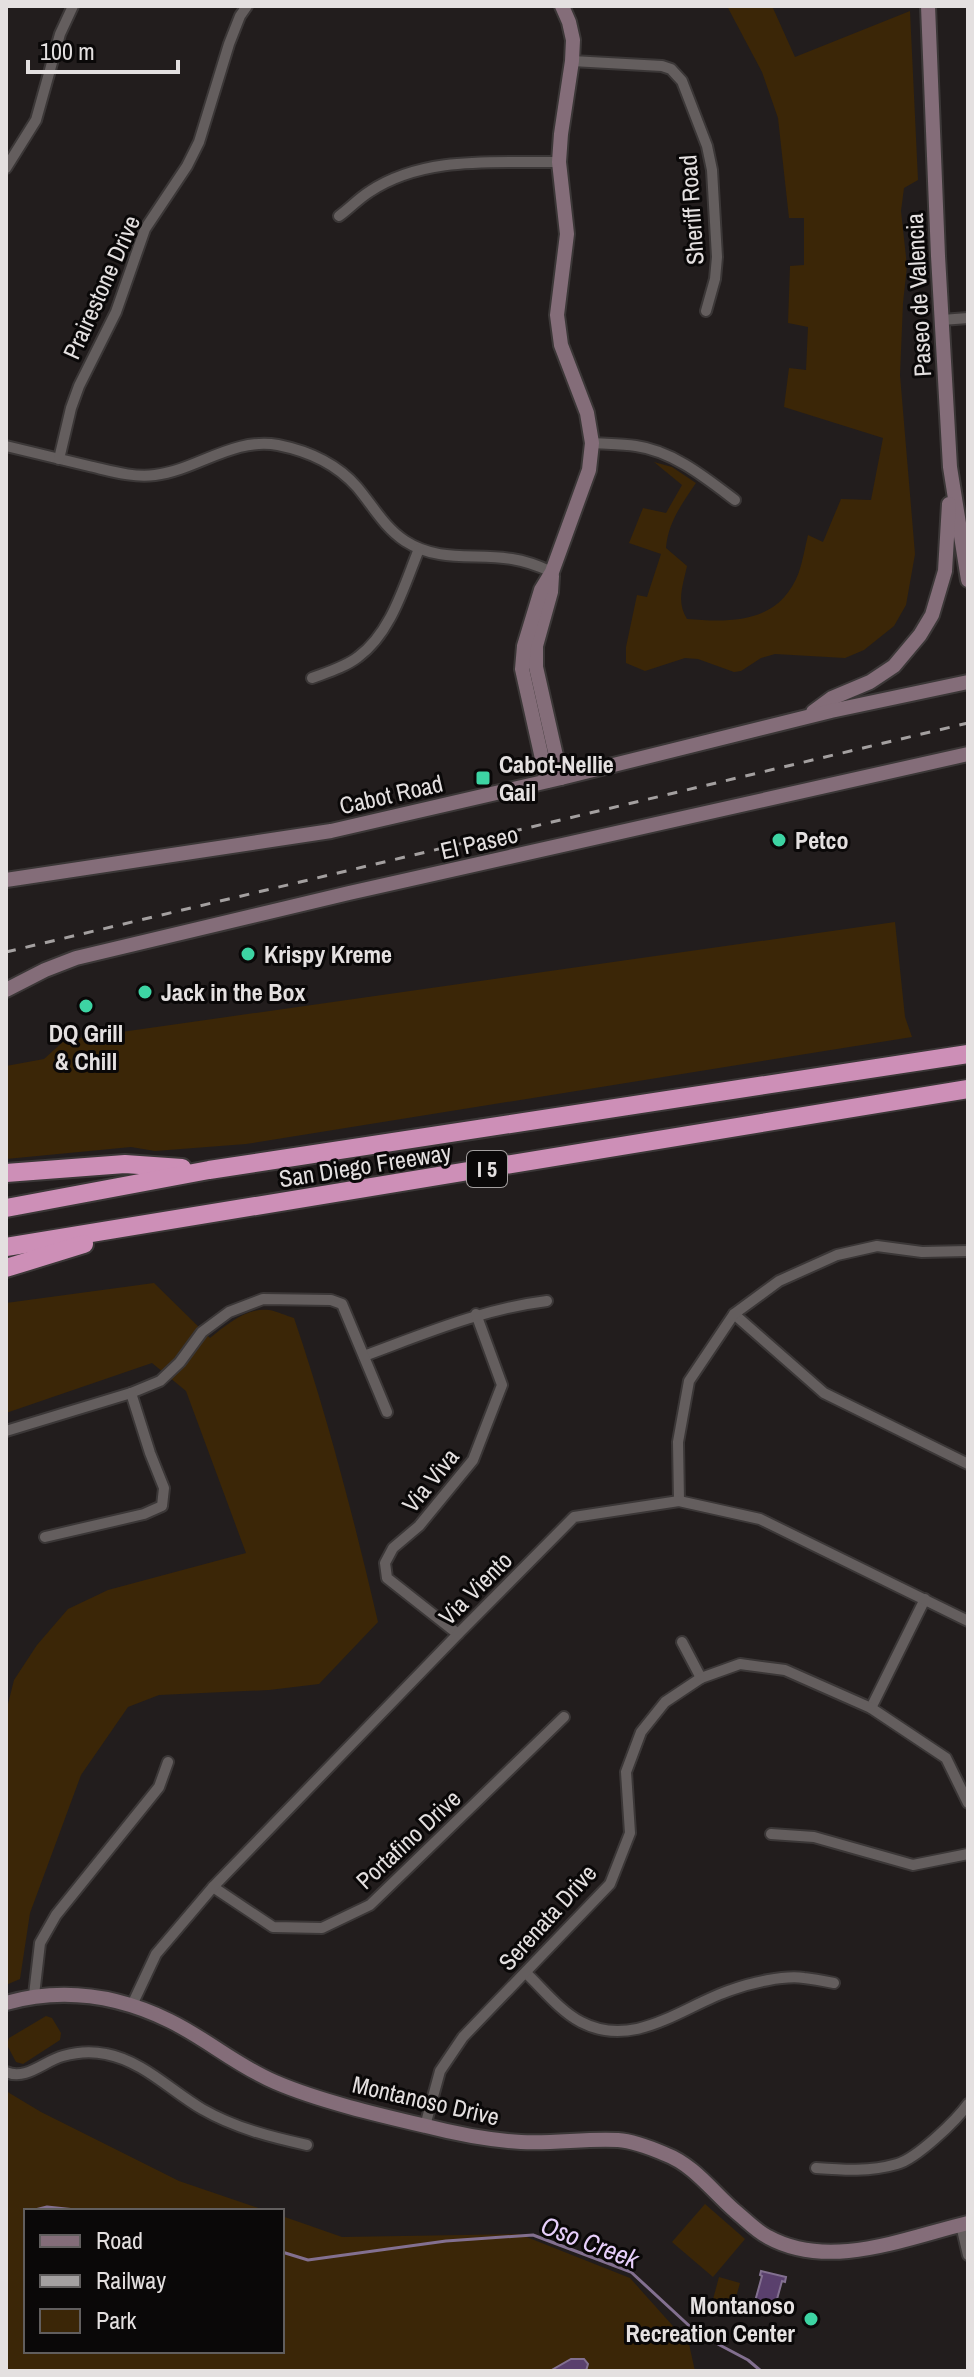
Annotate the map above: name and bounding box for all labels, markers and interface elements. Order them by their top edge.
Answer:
scale bar [28,24,178,74]
text: 100 m [40,35,95,67]
street label: Sheriff Road [671,154,711,266]
street label: Prairestone Drive [55,210,147,364]
street label: Paseo de Valencia [898,212,938,378]
place label: Cabot-Nellie Gail [499,748,614,808]
street label: Cabot Road [336,767,446,821]
marker: Cabot-Nellie Gail [474,769,492,787]
street label: El Paseo [437,818,521,866]
place label: Petco [795,824,849,856]
marker: Petco [770,831,788,849]
place label: Krispy Kreme [264,938,392,970]
marker: Krispy Kreme [239,945,257,963]
place label: Jack in the Box [161,976,305,1008]
marker: Jack in the Box [136,983,154,1001]
marker: DQ Grill & Chill [77,997,95,1015]
place label: DQ Grill & Chill [49,1017,123,1077]
street label: San Diego Freeway [277,1136,454,1194]
road number: I 5 [467,1151,507,1187]
street label: Via Viva [394,1441,466,1519]
street label: Via Viento [431,1544,519,1632]
street label: Portafino Drive [349,1782,467,1896]
street label: Serenata Drive [491,1857,603,1977]
street label: Montanoso Drive [349,2068,503,2132]
water label: Oso Creek [536,2207,645,2277]
legend [24,2209,284,2353]
text: Road [96,2224,143,2256]
text: Railway [96,2264,166,2296]
place label: Montanoso Recreation Center [625,2289,795,2349]
text: Park [96,2304,137,2336]
marker: Montanoso Recreation Center [802,2310,820,2328]

